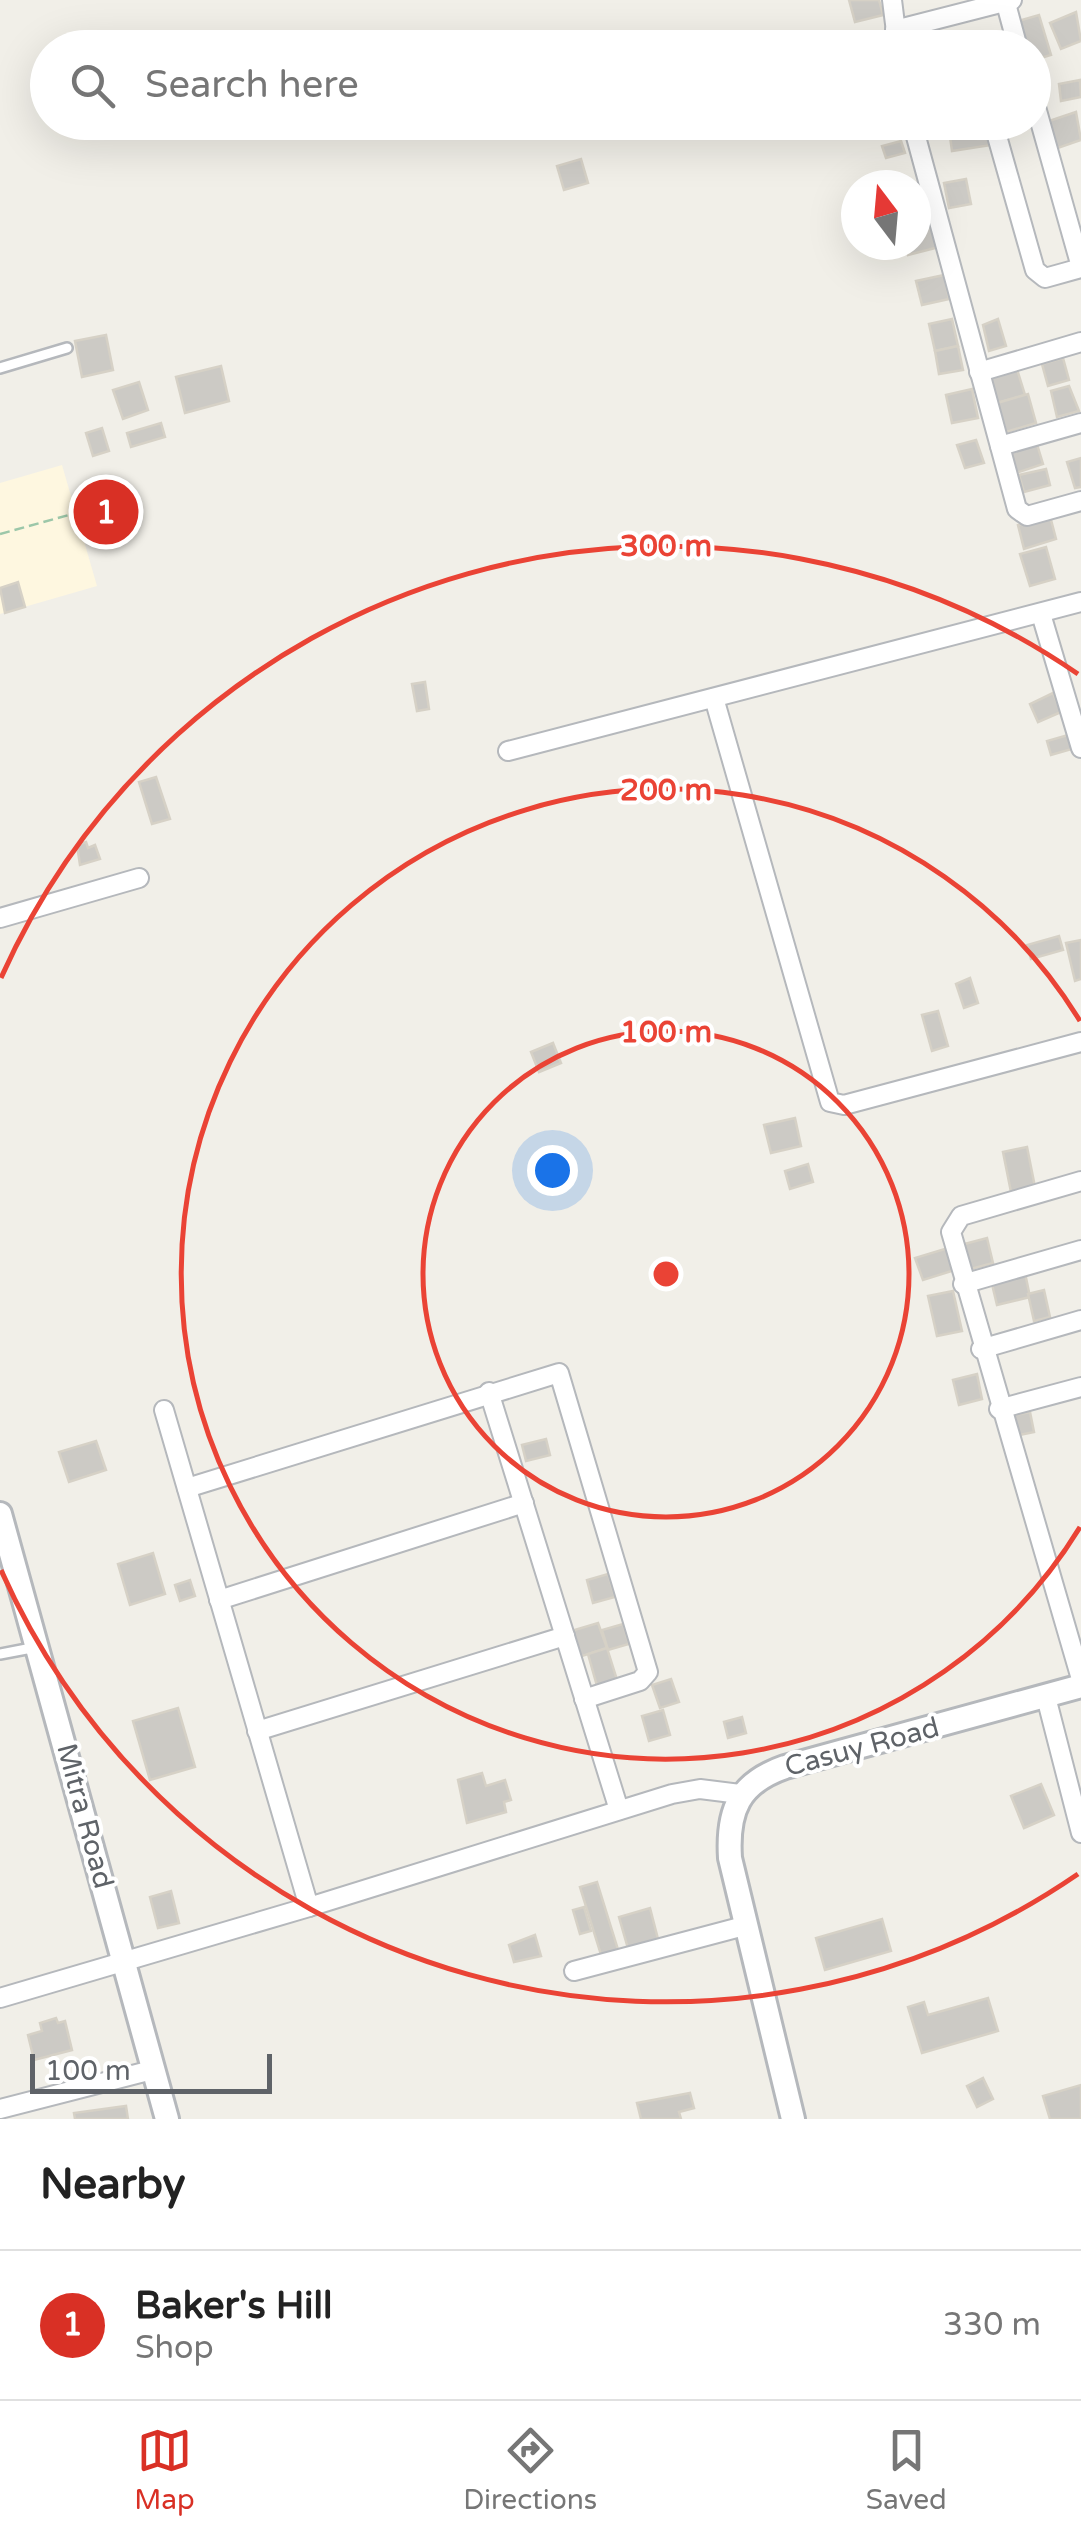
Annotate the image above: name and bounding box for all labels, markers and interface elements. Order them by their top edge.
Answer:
search box [30,30,1051,140]
icon: search [65,58,120,113]
text: Search here [145,62,359,108]
north arrow [841,170,931,260]
pin: 1 [74,474,138,550]
text: 300 m [620,528,712,565]
text: 200 m [620,772,712,809]
text: 100 m [620,1014,712,1051]
your location [527,1145,578,1196]
centre of rings [648,1256,684,1292]
street label: Casuy Road [781,1710,943,1784]
street label: Mitra Road [49,1740,121,1892]
scale bar [30,2049,272,2094]
text: 100 m [45,2054,131,2088]
text: Nearby [40,2159,185,2210]
text: Baker's Hill [135,2283,332,2329]
text: 1 [62,2306,83,2344]
text: 330 m [943,2306,1041,2344]
text: Shop [135,2329,214,2367]
tab: Map [134,2423,195,2517]
tab: Directions [463,2423,597,2517]
tab: Saved [866,2423,947,2517]

